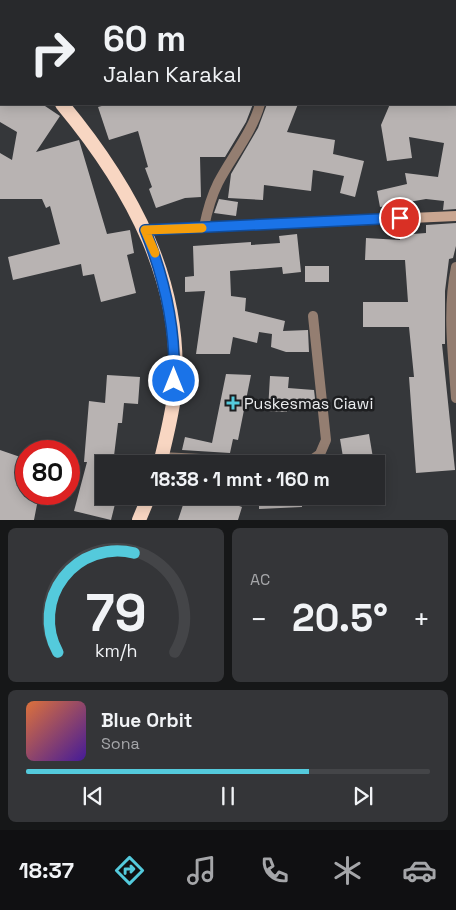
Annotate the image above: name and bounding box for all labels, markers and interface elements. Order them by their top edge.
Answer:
text: 60 m [103,17,186,61]
icon: right [20,20,85,85]
text: Jalan Karakal [103,60,242,88]
pin [379,197,421,239]
icon: arrive [386,204,414,232]
position arrow [147,354,199,406]
place label: Puskesmas Ciawi [244,393,373,414]
marker: Puskesmas Ciawi [226,396,240,410]
speed limit sign: 80 [15,440,80,505]
text: 18:38 · 1 mnt · 160 m [150,467,330,492]
text: AC [250,569,270,590]
text: 79 [86,580,146,646]
text: 20.5° [292,594,388,642]
text: − [250,601,267,637]
text: + [413,601,430,637]
text: km/h [95,639,137,662]
text: Blue Orbit [101,708,192,733]
text: Sona [101,733,140,754]
icon: previous [79,782,107,810]
icon: pause [214,782,242,810]
icon: next [349,782,377,810]
icon: directions [112,853,147,888]
icon: music [184,853,219,888]
icon: phone [257,853,292,888]
icon: climate [330,853,365,888]
icon: car [402,853,437,888]
text: 18:37 [19,856,74,884]

